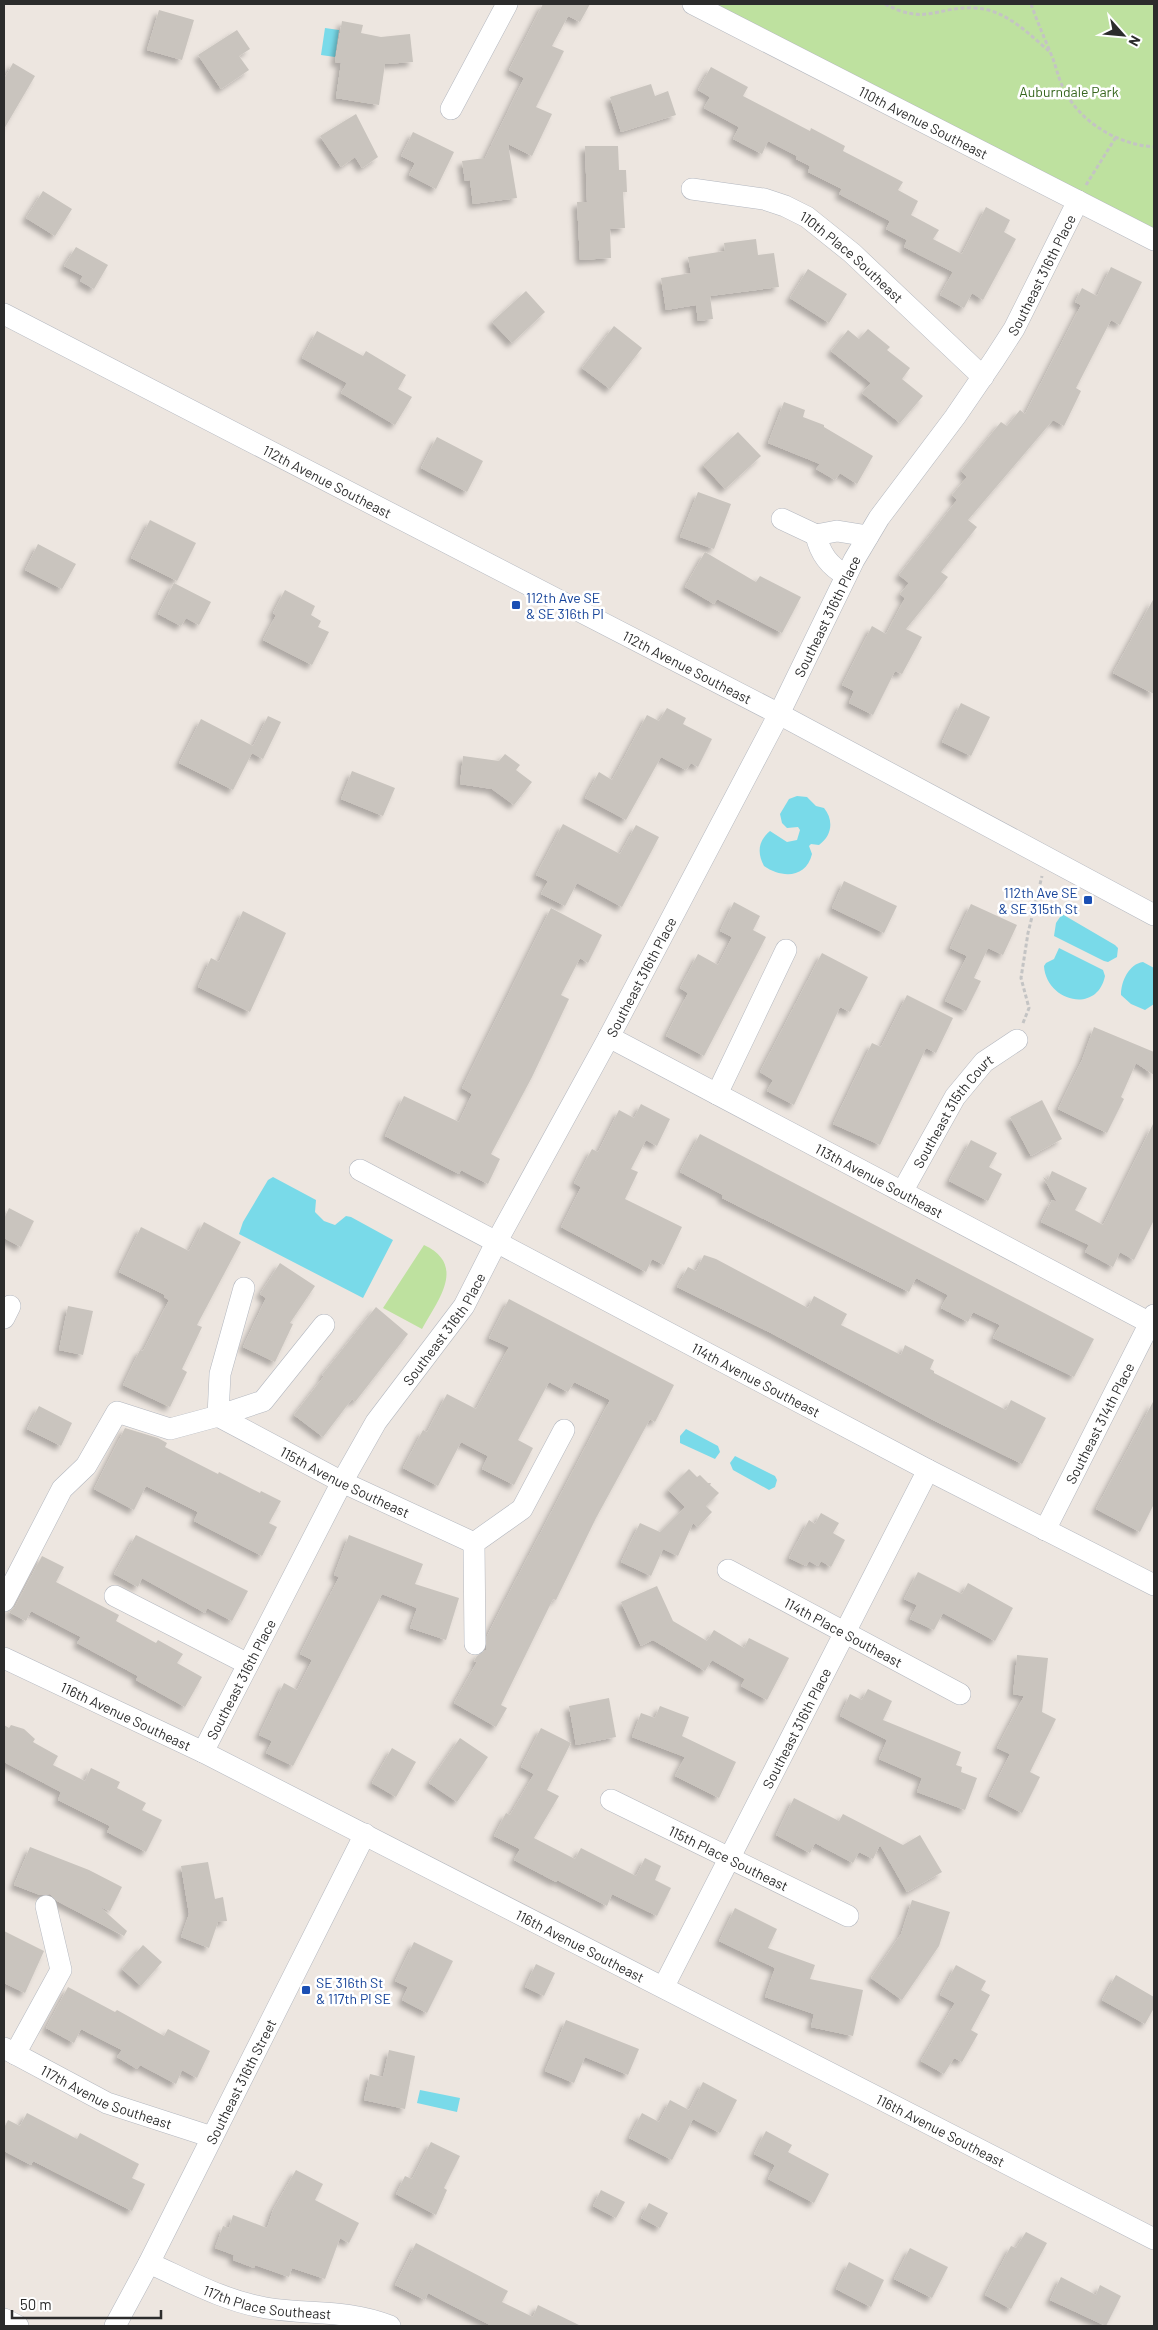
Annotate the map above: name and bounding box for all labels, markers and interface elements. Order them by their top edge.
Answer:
north arrow [1098,10,1148,60]
text: N [1125,33,1145,49]
street label: 110th Avenue Southeast [856,82,991,162]
park label: Auburndale Park [1019,83,1119,100]
street label: 110th Place Southeast [798,207,907,306]
street label: Southeast 316th Place [1004,211,1079,339]
street label: 112th Avenue Southeast [260,441,395,521]
street label: Southeast 316th Place [790,552,864,680]
place label: 112th Ave SE & SE 316th Pl [526,589,604,622]
marker: 112th Ave SE & SE 316th Pl [510,599,522,611]
street label: 112th Avenue Southeast [620,626,755,707]
place label: 112th Ave SE & SE 315th St [999,884,1078,917]
marker: 112th Ave SE & SE 315th St [1082,894,1094,906]
street label: Southeast 316th Place [602,914,679,1040]
street label: Southeast 315th Court [909,1050,996,1171]
street label: 113th Avenue Southeast [813,1139,946,1221]
street label: Southeast 316th Place [399,1270,488,1388]
street label: 114th Avenue Southeast [689,1338,823,1420]
street label: Southeast 314th Place [1061,1359,1137,1486]
street label: 115th Avenue Southeast [277,1442,412,1521]
street label: 114th Place Southeast [782,1593,906,1670]
street label: Southeast 316th Place [202,1616,279,1742]
street label: Southeast 316th Place [758,1665,834,1791]
street label: 116th Avenue Southeast [58,1678,194,1754]
street label: 115th Place Southeast [666,1821,791,1894]
street label: 116th Avenue Southeast [513,1905,647,1985]
place label: SE 316th St & 117th Pl SE [316,1974,391,2007]
marker: SE 316th St & 117th Pl SE [300,1984,312,1996]
street label: Southeast 316th Street [202,2016,279,2147]
street label: 117th Avenue Southeast [38,2061,174,2132]
street label: 116th Avenue Southeast [874,2090,1008,2170]
street label: 117th Place Southeast [201,2281,332,2322]
scale bar [12,2288,161,2320]
text: 50 m [20,2295,52,2313]

